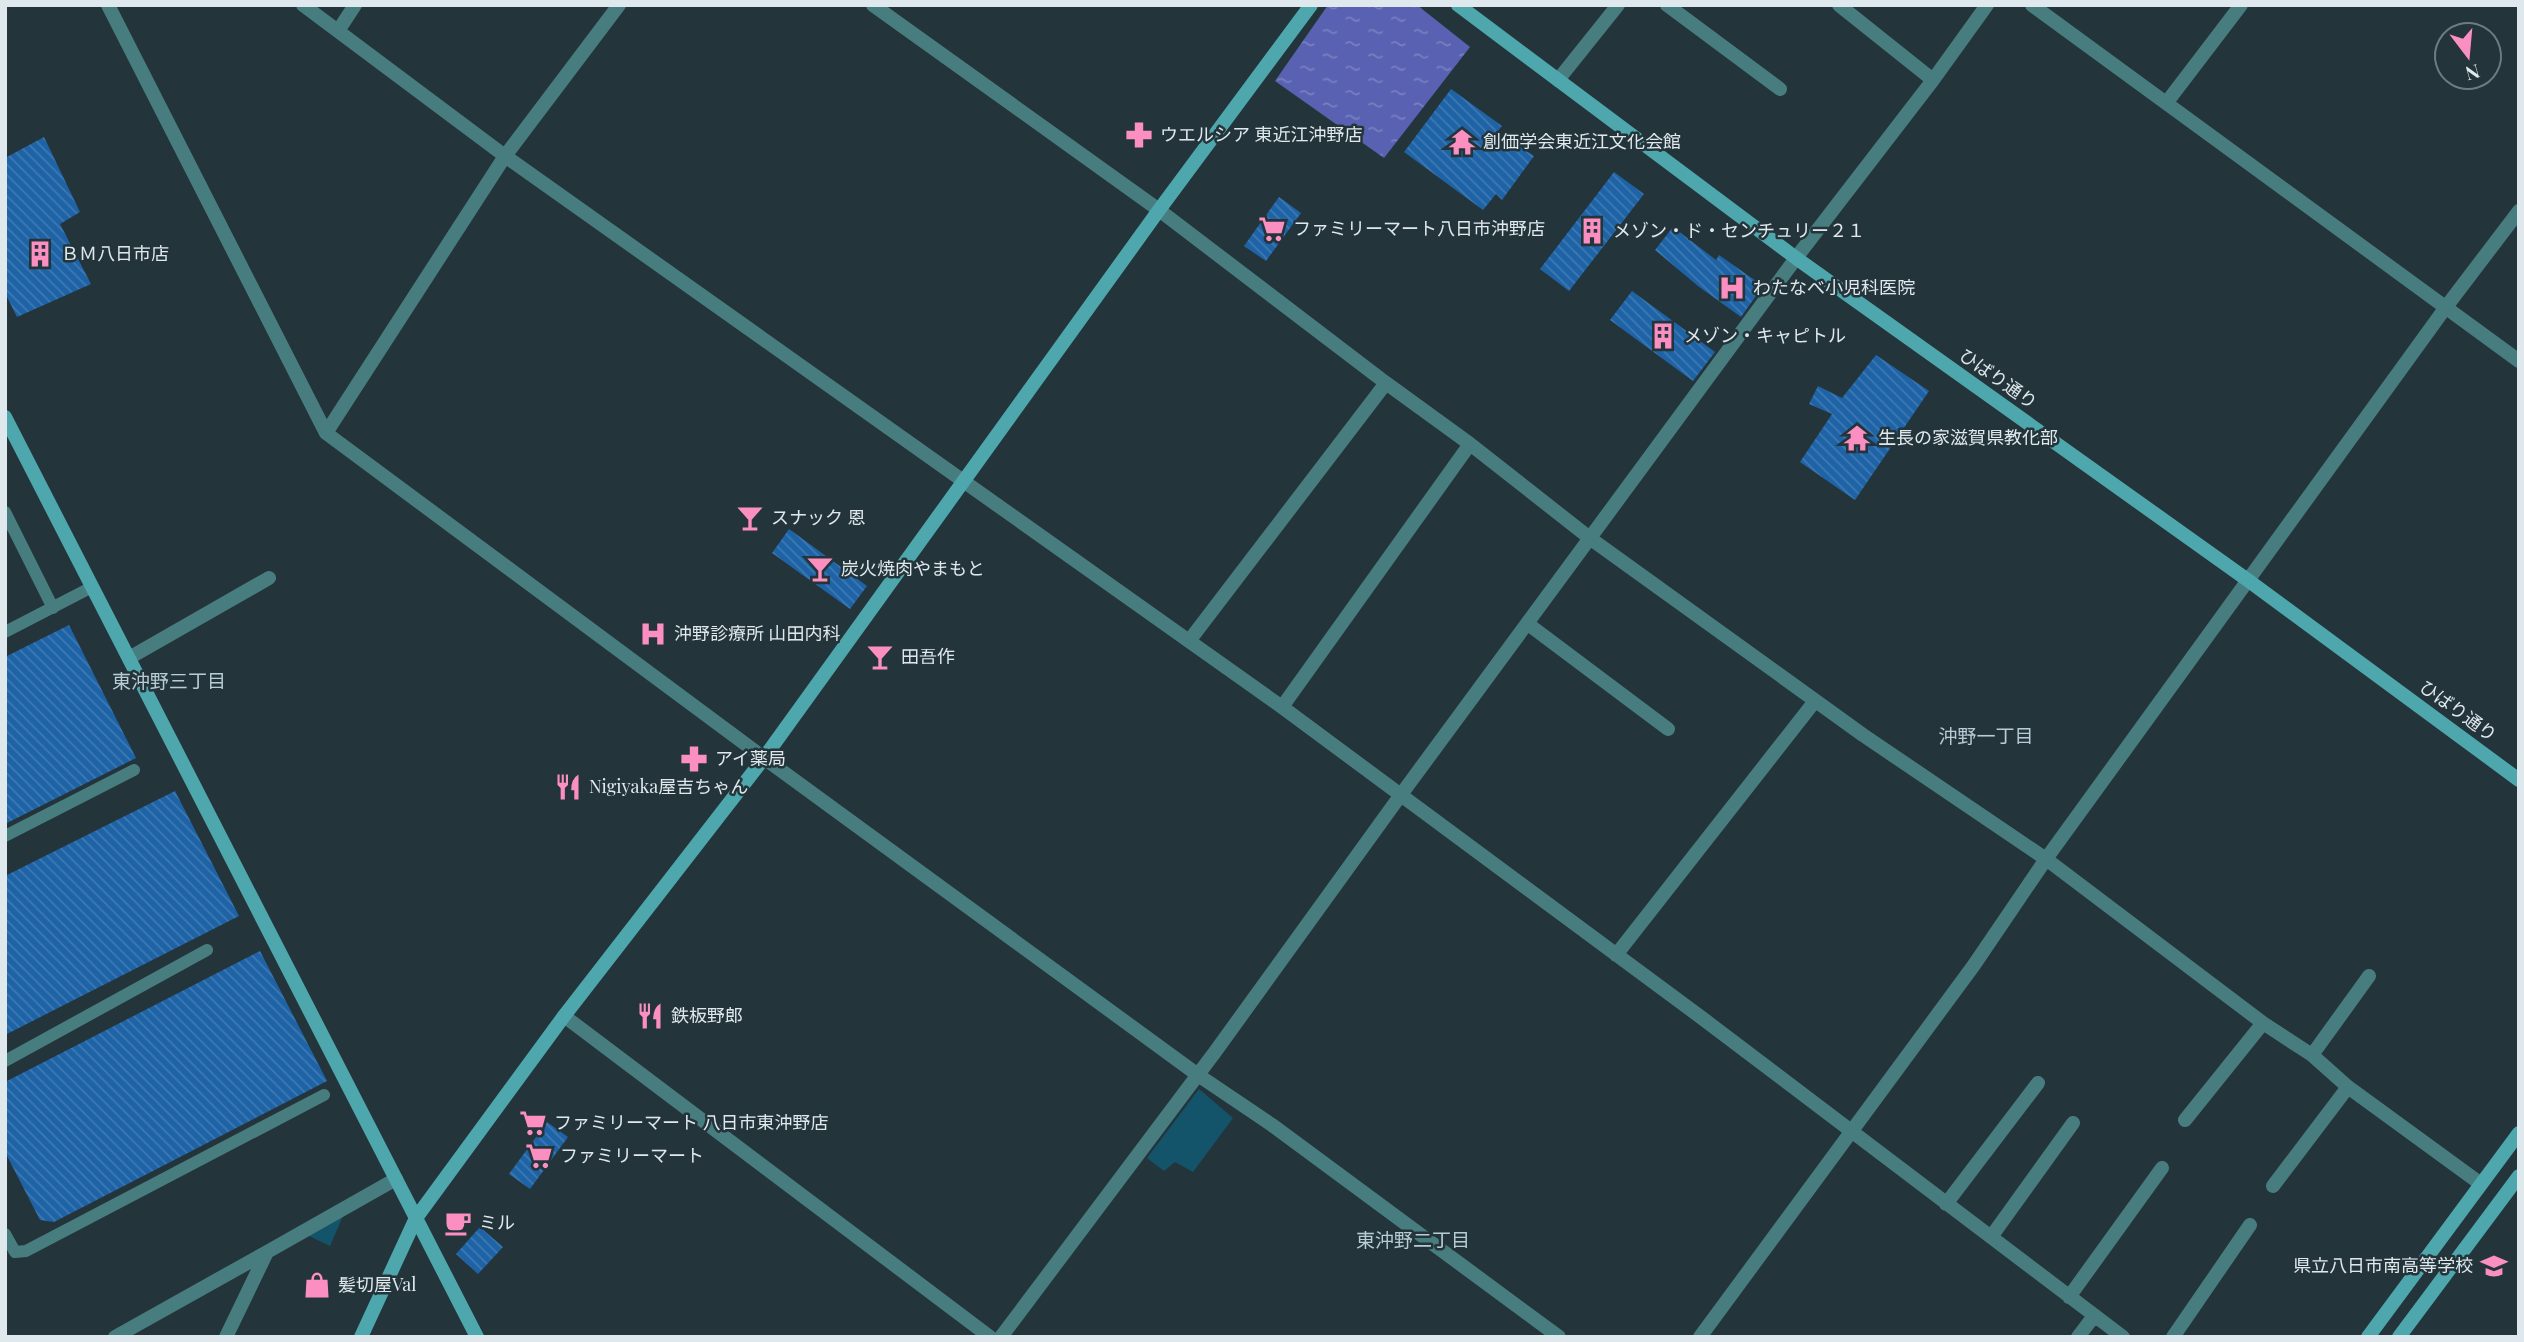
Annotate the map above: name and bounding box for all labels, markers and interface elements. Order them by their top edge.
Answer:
north arrow [2433,21,2503,91]
text: N [2463,59,2483,88]
pharmacy icon: ウエルシア 東近江沖野店 [1124,120,1154,150]
place label: ウエルシア 東近江沖野店 [1160,122,1362,146]
temple icon: 創価学会東近江文化会館 [1447,127,1477,157]
place label: 創価学会東近江文化会館 [1483,129,1681,153]
supermarket icon: ファミリーマート八日市沖野店 [1257,214,1287,244]
place label: ファミリーマート八日市沖野店 [1293,216,1545,240]
building icon: メゾン・ド・センチュリー２１ [1577,216,1607,246]
place label: メゾン・ド・センチュリー２１ [1613,218,1865,242]
building icon: ＢＭ八日市店 [25,239,55,269]
place label: ＢＭ八日市店 [61,241,169,265]
hospital icon: わたなべ小児科医院 [1717,273,1747,303]
place label: わたなべ小児科医院 [1753,275,1915,299]
building icon: メゾン・キャピトル [1648,321,1678,351]
place label: メゾン・キャピトル [1684,323,1846,347]
street label: ひばり通り [1955,343,2042,414]
temple icon: 生長の家滋賀県教化部 [1842,423,1872,453]
place label: 生長の家滋賀県教化部 [1878,425,2058,449]
bar icon: スナック 恩 [735,503,765,533]
place label: スナック 恩 [771,505,865,529]
bar icon: 炭火焼肉やまもと [805,554,835,584]
place label: 炭火焼肉やまもと [841,556,985,580]
hospital icon: 沖野診療所 山田内科 [638,619,668,649]
place label: 沖野診療所 山田内科 [674,621,840,645]
bar icon: 田吾作 [865,642,895,672]
place label: 田吾作 [901,644,955,668]
district label: 東沖野三丁目 [112,667,226,693]
street label: ひばり通り [2415,674,2502,746]
district label: 沖野一丁目 [1938,722,2034,748]
pharmacy icon: アイ薬局 [679,744,709,774]
place label: アイ薬局 [715,746,786,770]
restaurant icon: Nigiyaka屋吉ちゃん [553,772,583,802]
place label: Nigiyaka屋吉ちゃん [589,774,748,798]
restaurant icon: 鉄板野郎 [635,1001,665,1031]
place label: 鉄板野郎 [671,1003,743,1027]
supermarket icon: ファミリーマート 八日市東沖野店 [518,1108,548,1138]
place label: ファミリーマート 八日市東沖野店 [554,1110,828,1134]
supermarket icon: ファミリーマート [524,1141,554,1171]
place label: ファミリーマート [560,1143,704,1167]
cafe icon: ミル [443,1208,473,1238]
place label: ミル [479,1210,515,1234]
district label: 東沖野二丁目 [1356,1226,1470,1252]
school or university icon: 県立八日市南高等学校 [2479,1251,2509,1281]
place label: 県立八日市南高等学校 [2293,1253,2473,1277]
shop icon: 髪切屋Val [302,1270,332,1300]
place label: 髪切屋Val [338,1272,416,1296]

